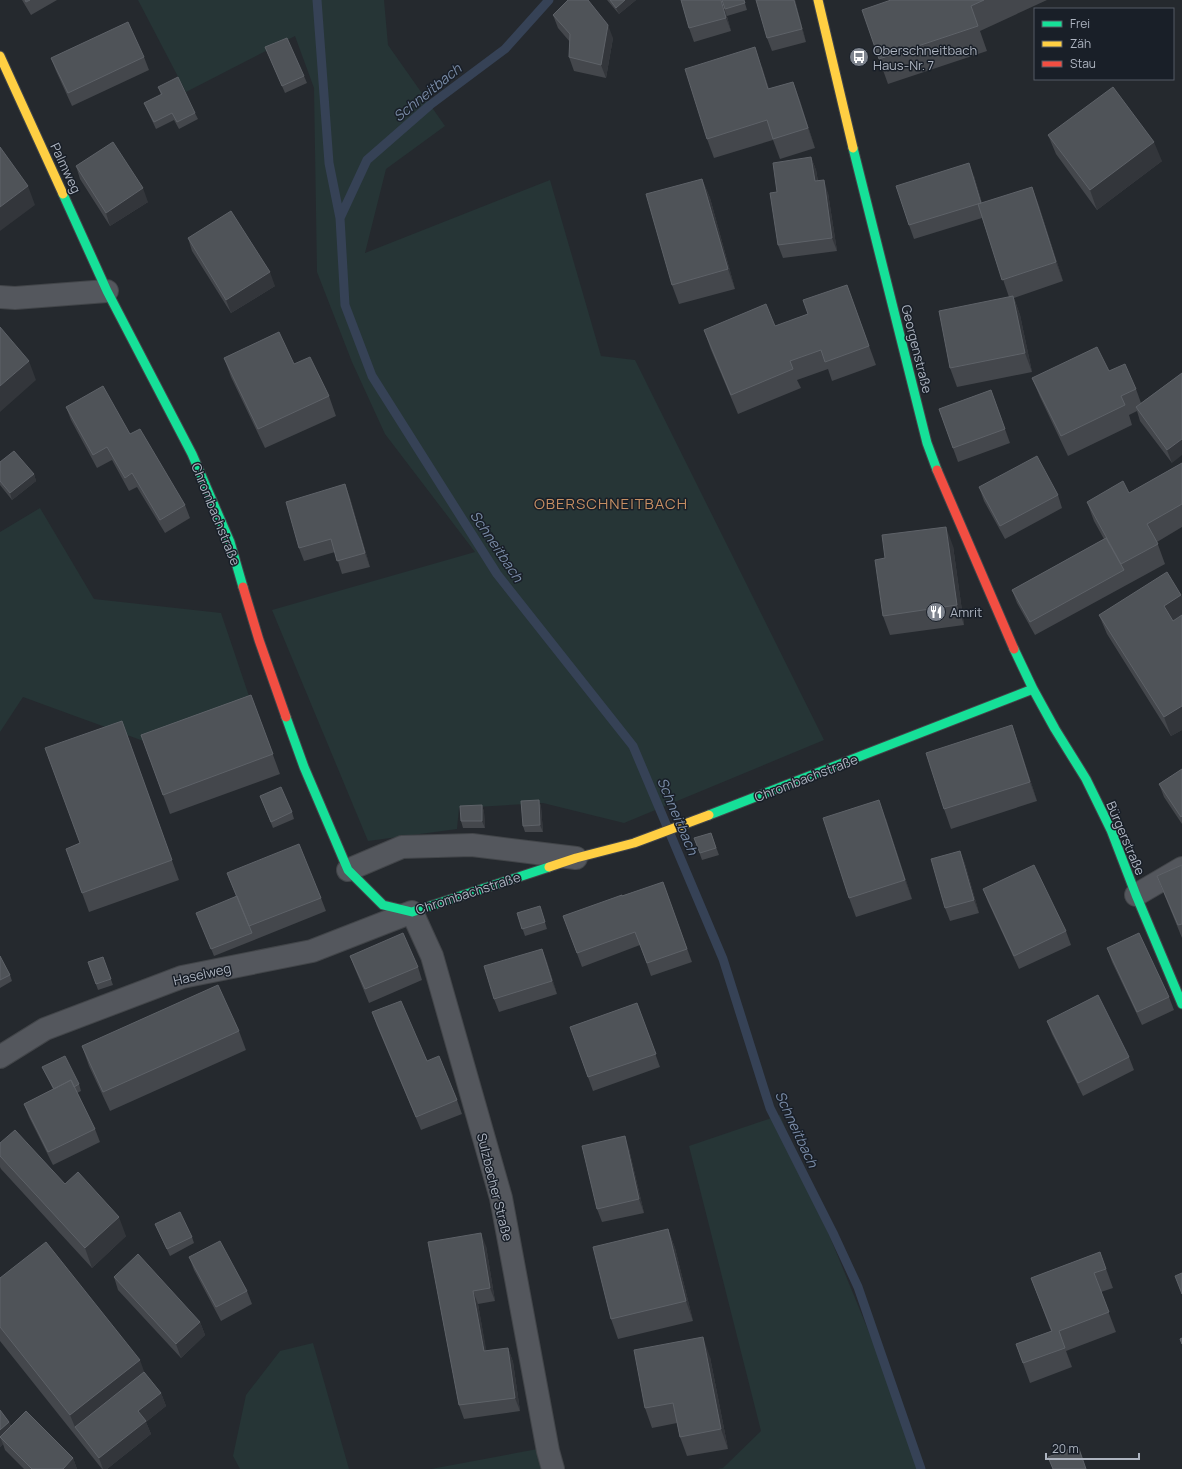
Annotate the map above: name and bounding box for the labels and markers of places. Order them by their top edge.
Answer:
place label: Oberschneitbach Haus-Nr. 7 [873,41,977,74]
bus stop icon: Oberschneitbach Haus-Nr. 7 [848,46,870,68]
restaurant icon: Amrit [925,601,947,623]
place label: Amrit [950,603,982,621]

